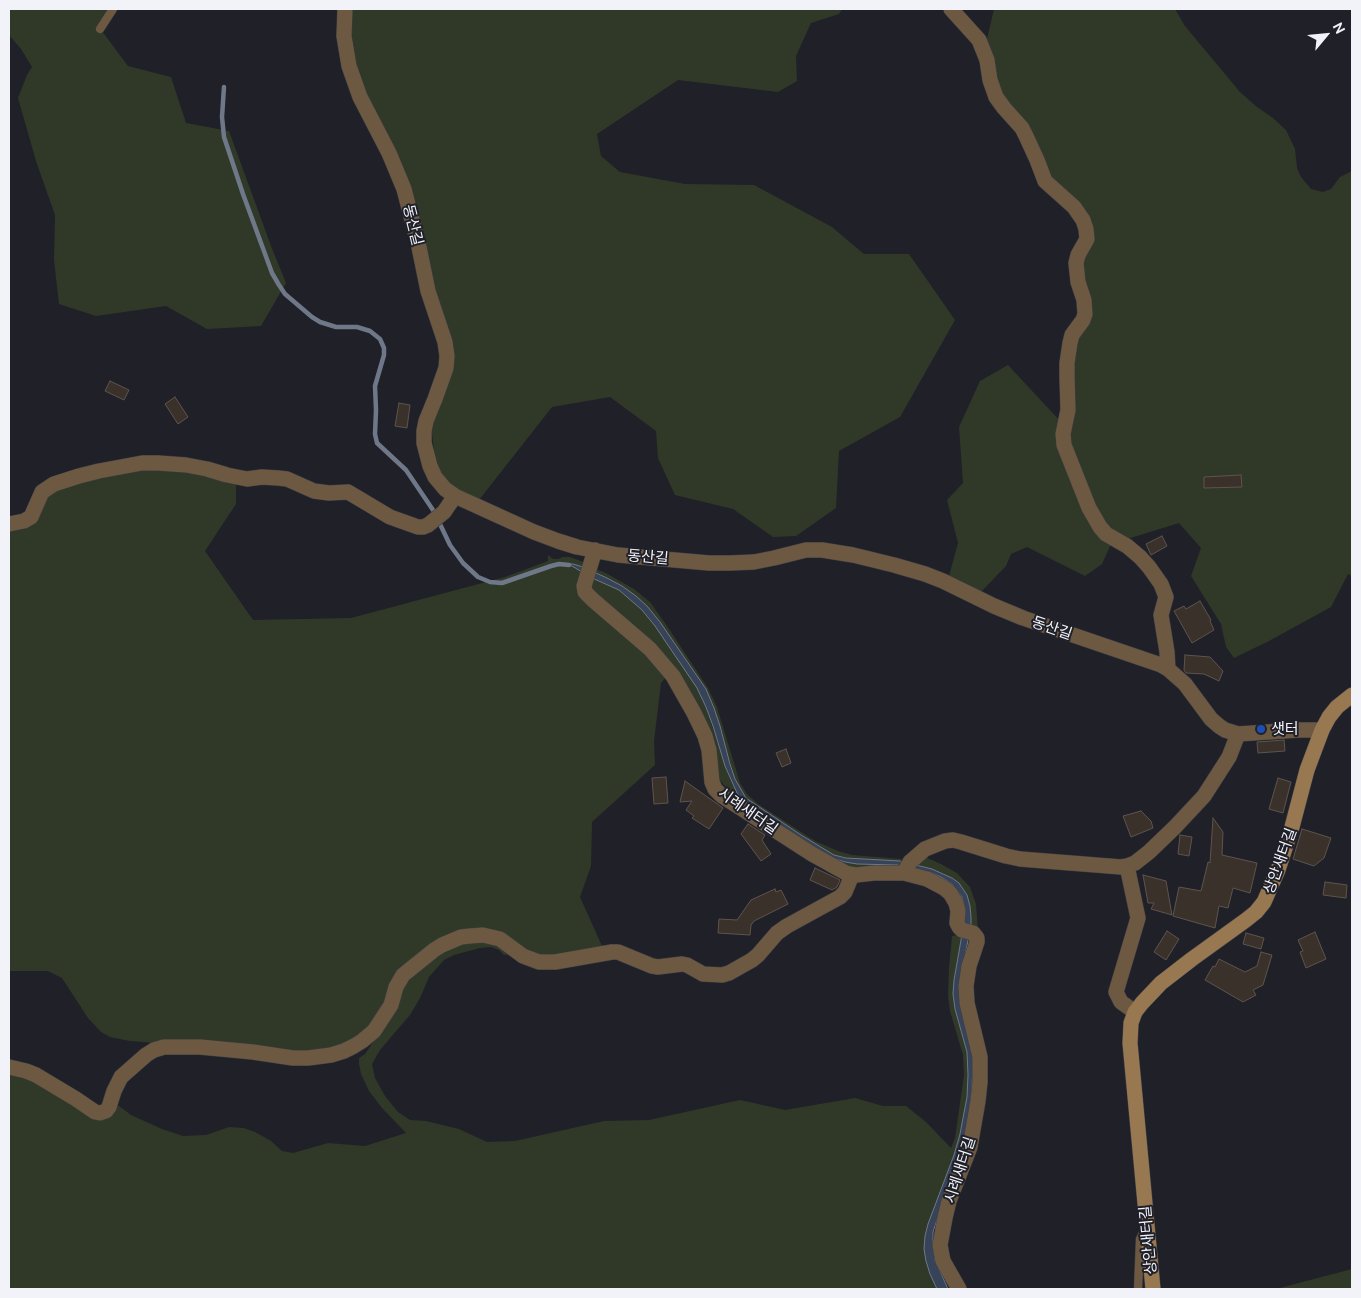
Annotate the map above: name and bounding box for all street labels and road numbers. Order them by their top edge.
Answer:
street label: 동산길 [399,203,427,247]
street label: 동산길 [627,546,669,568]
street label: 동산길 [1029,613,1075,643]
street label: 시례새터길 [715,784,781,838]
street label: 상안새터길 [1260,826,1300,896]
street label: 시례새터길 [941,1134,979,1206]
street label: 상안새터길 [1136,1205,1160,1275]

